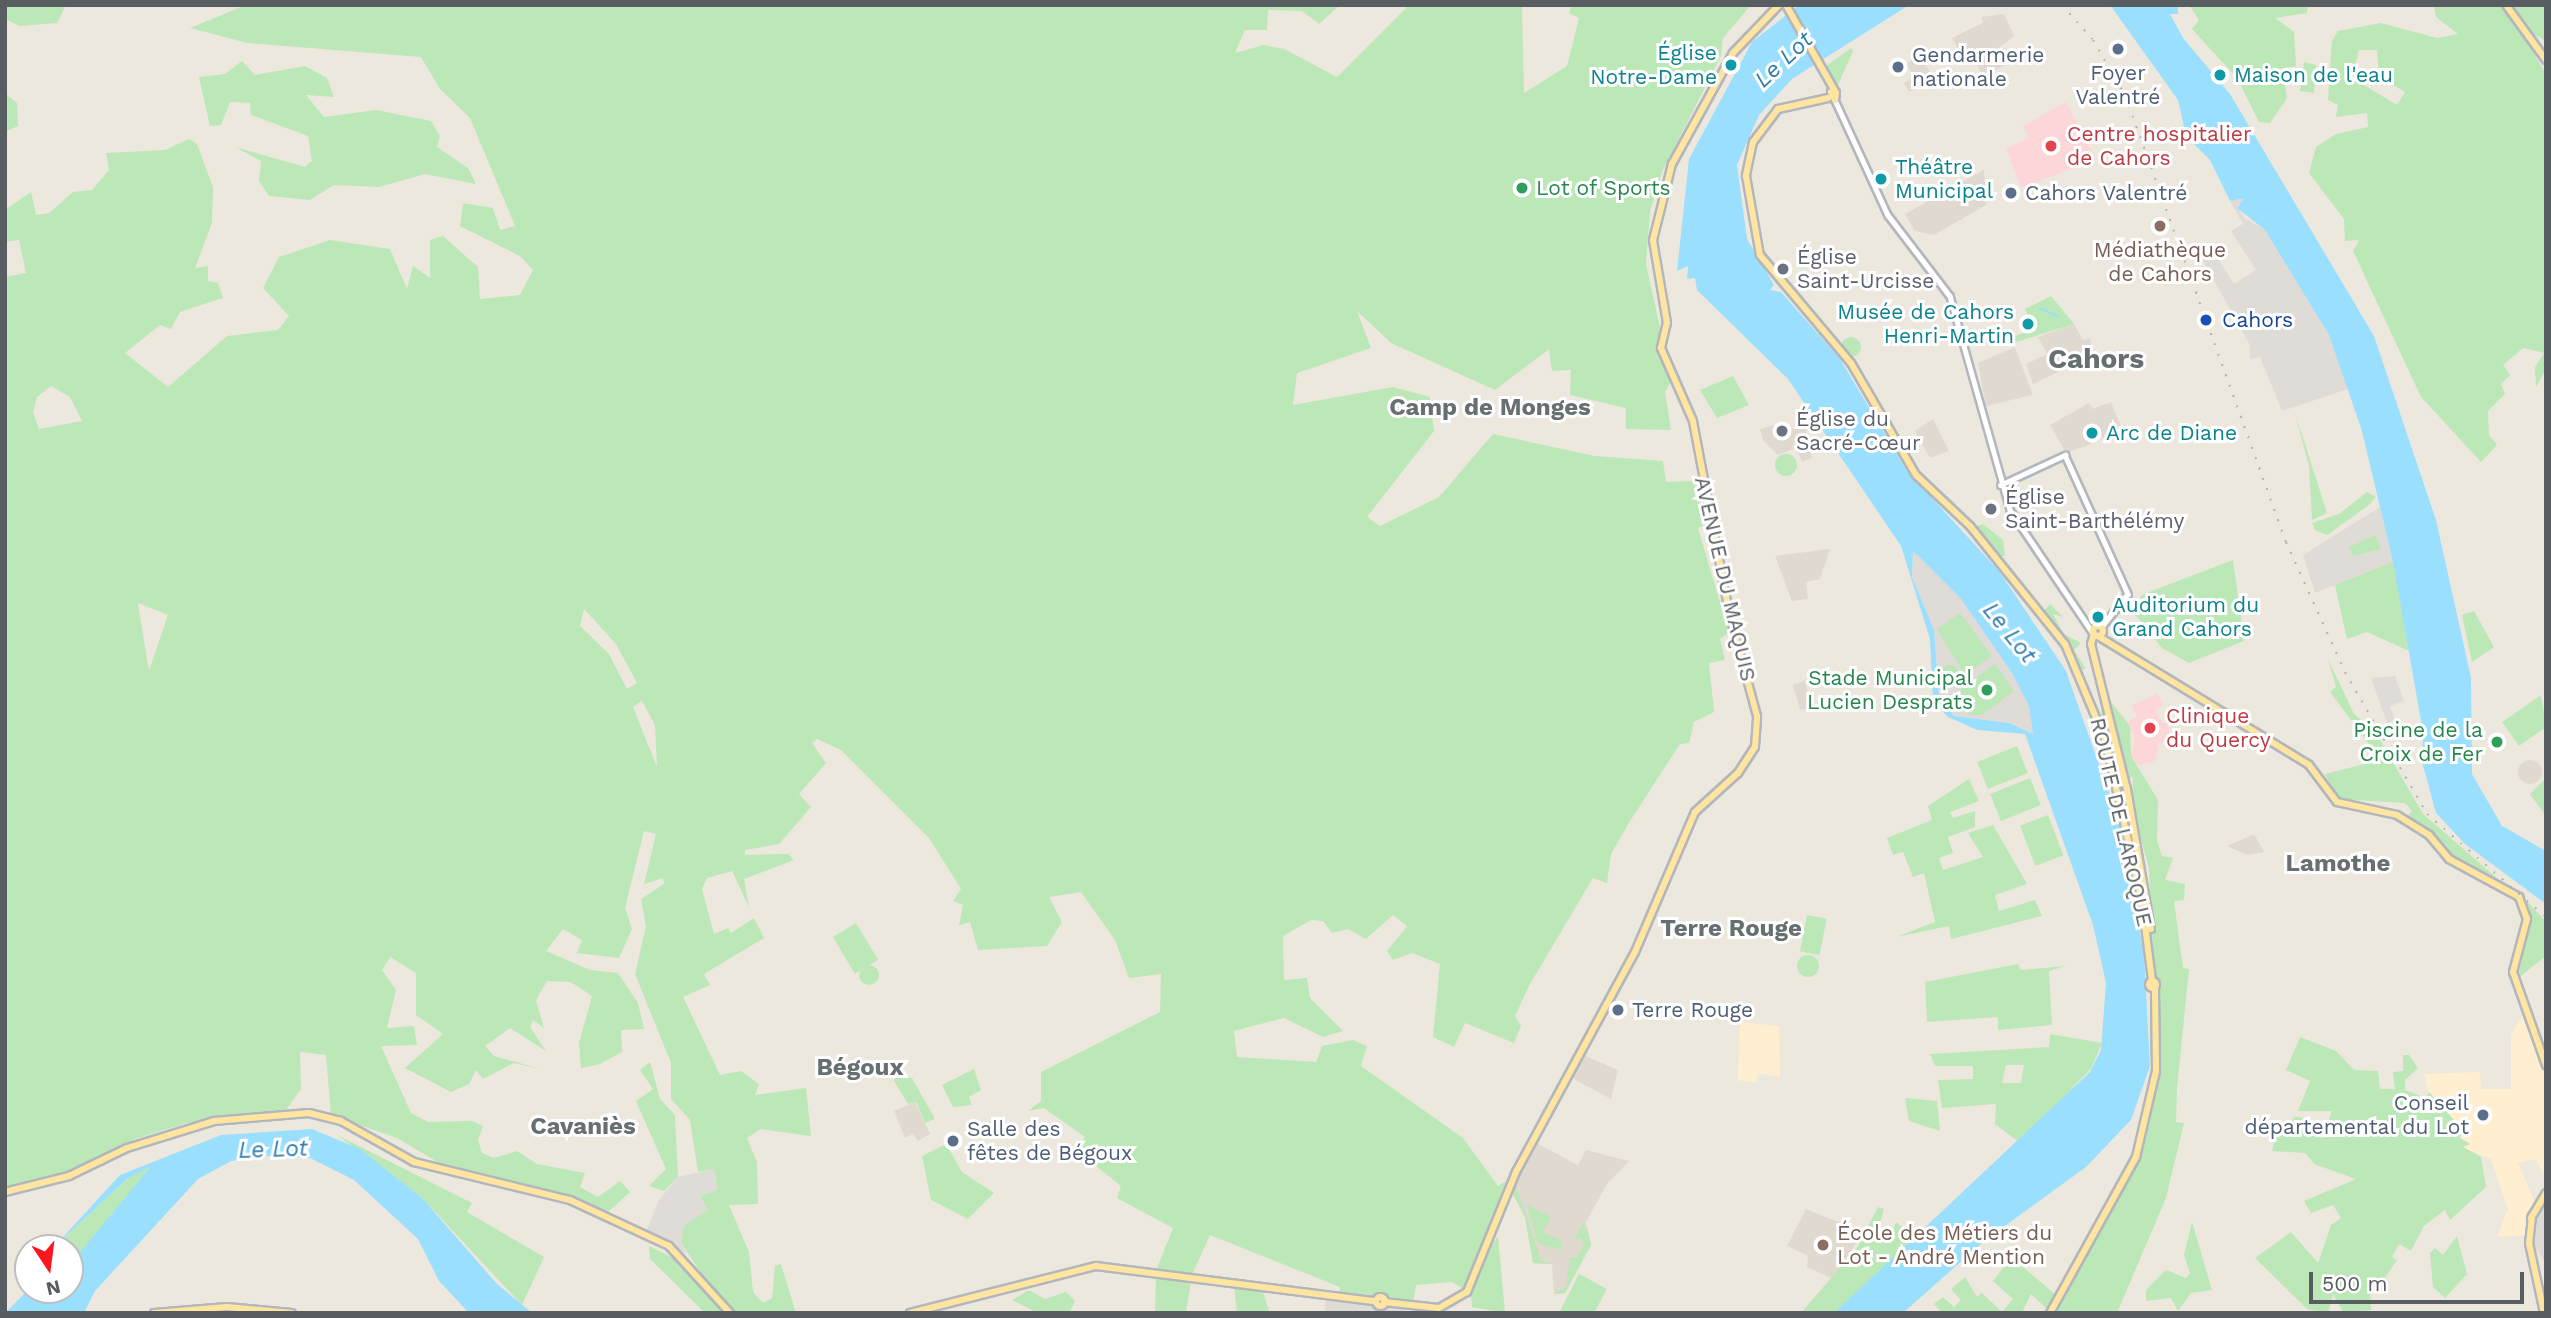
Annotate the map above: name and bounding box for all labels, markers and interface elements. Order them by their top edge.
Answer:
water label: Le Lot [1749,26,1819,94]
place label: Église Notre-Dame [1590,40,1717,90]
marker: Foyer Valentré [2110,41,2126,57]
place label: Gendarmerie nationale [1912,42,2044,92]
marker: Église Notre-Dame [1723,57,1739,73]
marker: Gendarmerie nationale [1890,59,1906,75]
place label: Foyer Valentré [2076,60,2160,110]
place label: Maison de l'eau [2234,62,2393,88]
marker: Maison de l'eau [2212,67,2228,83]
place label: Centre hospitalier de Cahors [2067,121,2251,171]
marker: Centre hospitalier de Cahors [2041,136,2061,156]
place label: Théâtre Municipal [1895,154,1993,204]
marker: Théâtre Municipal [1873,171,1889,187]
place label: Lot of Sports [1536,175,1671,201]
marker: Lot of Sports [1514,180,1530,196]
place label: Cahors Valentré [2025,180,2188,206]
marker: Cahors Valentré [2003,185,2019,201]
marker: Médiathèque de Cahors [2152,218,2168,234]
place label: Médiathèque de Cahors [2094,237,2226,287]
place label: Église Saint-Urcisse [1797,244,1934,294]
marker: Église Saint-Urcisse [1775,261,1791,277]
place label: Musée de Cahors Henri-Martin [1837,299,2014,349]
place label: Cahors [2222,307,2293,333]
marker: Cahors [2196,310,2216,330]
marker: Musée de Cahors Henri-Martin [2020,316,2036,332]
district label: Cahors [2048,342,2144,376]
district label: Camp de Monges [1389,394,1591,422]
place label: Église du Sacré-Cœur [1796,406,1920,456]
place label: Arc de Diane [2106,420,2237,446]
marker: Église du Sacré-Cœur [1774,423,1790,439]
marker: Arc de Diane [2084,425,2100,441]
street label: AVENUE DU MAQUIS [1689,474,1761,684]
place label: Église Saint-Barthélémy [2005,484,2184,534]
marker: Église Saint-Barthélémy [1983,501,1999,517]
place label: Auditorium du Grand Cahors [2112,592,2259,642]
water label: Le Lot [1976,597,2042,669]
marker: Auditorium du Grand Cahors [2090,609,2106,625]
place label: Stade Municipal Lucien Desprats [1807,665,1973,715]
marker: Stade Municipal Lucien Desprats [1979,682,1995,698]
place label: Clinique du Quercy [2166,703,2270,753]
street label: ROUTE DE LAROQUE [2085,715,2157,929]
place label: Piscine de la Croix de Fer [2353,717,2483,767]
marker: Clinique du Quercy [2140,718,2160,738]
marker: Piscine de la Croix de Fer [2489,734,2505,750]
district label: Lamothe [2286,850,2390,878]
district label: Terre Rouge [1660,915,1802,943]
place label: Terre Rouge [1632,997,1753,1023]
marker: Terre Rouge [1610,1002,1626,1018]
district label: Bégoux [816,1054,904,1082]
place label: Conseil départemental du Lot [2244,1090,2469,1140]
marker: Conseil départemental du Lot [2475,1107,2491,1123]
district label: Cavaniès [530,1113,636,1141]
place label: Salle des fêtes de Bégoux [967,1116,1132,1166]
marker: Salle des fêtes de Bégoux [945,1133,961,1149]
water label: Le Lot [238,1135,308,1165]
place label: École des Métiers du Lot - André Mention [1837,1220,2052,1270]
north arrow [14,1234,84,1304]
marker: École des Métiers du Lot - André Mention [1815,1237,1831,1253]
scale bar [2313,1258,2528,1302]
text: 500 m [2322,1271,2388,1296]
text: N [44,1275,63,1301]

